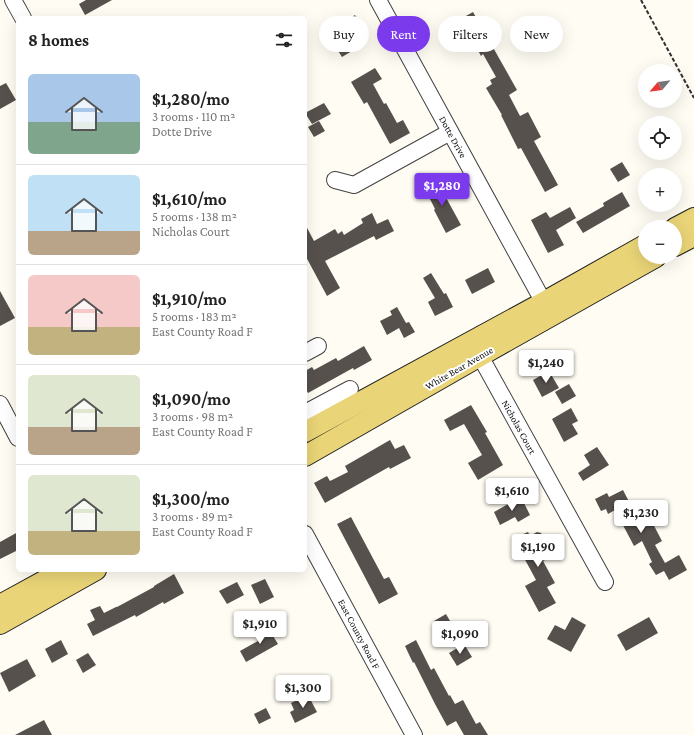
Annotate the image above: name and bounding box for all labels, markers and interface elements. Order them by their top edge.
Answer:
chip: Buy [319,16,369,52]
chip: Rent [377,16,430,52]
chip: Filters [438,16,502,52]
chip: New [510,16,563,52]
icon: filters [273,29,295,51]
text: 8 homes [28,31,89,50]
north arrow [638,64,682,108]
map controls [638,64,682,264]
icon: home [60,90,108,138]
text: $1,280/mo [152,90,230,109]
text: 3 rooms · 110 m² [152,109,235,124]
street label: Dotte Drive [437,114,469,160]
button: locate [638,116,682,160]
text: Dotte Drive [152,124,212,139]
button: + [638,168,682,212]
pin: $1,280 [409,173,475,207]
text: $1,280 [423,178,461,193]
text: $1,610/mo [152,190,227,209]
icon: home [60,191,108,239]
text: 5 rooms · 138 m² [152,209,237,224]
button: − [638,220,682,264]
text: Nicholas Court [152,224,230,239]
text: $1,910/mo [152,290,227,309]
icon: home [60,291,108,339]
text: 5 rooms · 183 m² [152,309,237,324]
text: East County Road F [152,324,253,339]
street label: White Bear Avenue [423,344,495,392]
pin: $1,240 [513,350,579,384]
text: $1,240 [528,355,564,370]
text: $1,090/mo [152,390,231,409]
icon: home [60,391,108,439]
street label: Nicholas Court [500,398,539,456]
text: 3 rooms · 98 m² [152,409,233,424]
text: East County Road F [152,424,253,439]
pin: $1,610 [479,478,545,512]
text: $1,610 [495,483,529,498]
text: $1,300/mo [152,490,230,509]
icon: home [60,491,108,539]
pin: $1,230 [608,500,674,534]
text: $1,230 [623,505,659,520]
text: 3 rooms · 89 m² [152,509,233,524]
text: East County Road F [152,524,253,539]
pin: $1,190 [505,534,571,568]
text: $1,190 [521,539,555,554]
street label: East County Road F [336,597,382,671]
pin: $1,910 [227,611,293,645]
text: $1,910 [243,616,277,631]
pin: $1,090 [427,621,493,655]
text: $1,090 [441,626,479,641]
pin: $1,300 [270,675,336,709]
text: $1,300 [284,680,322,695]

